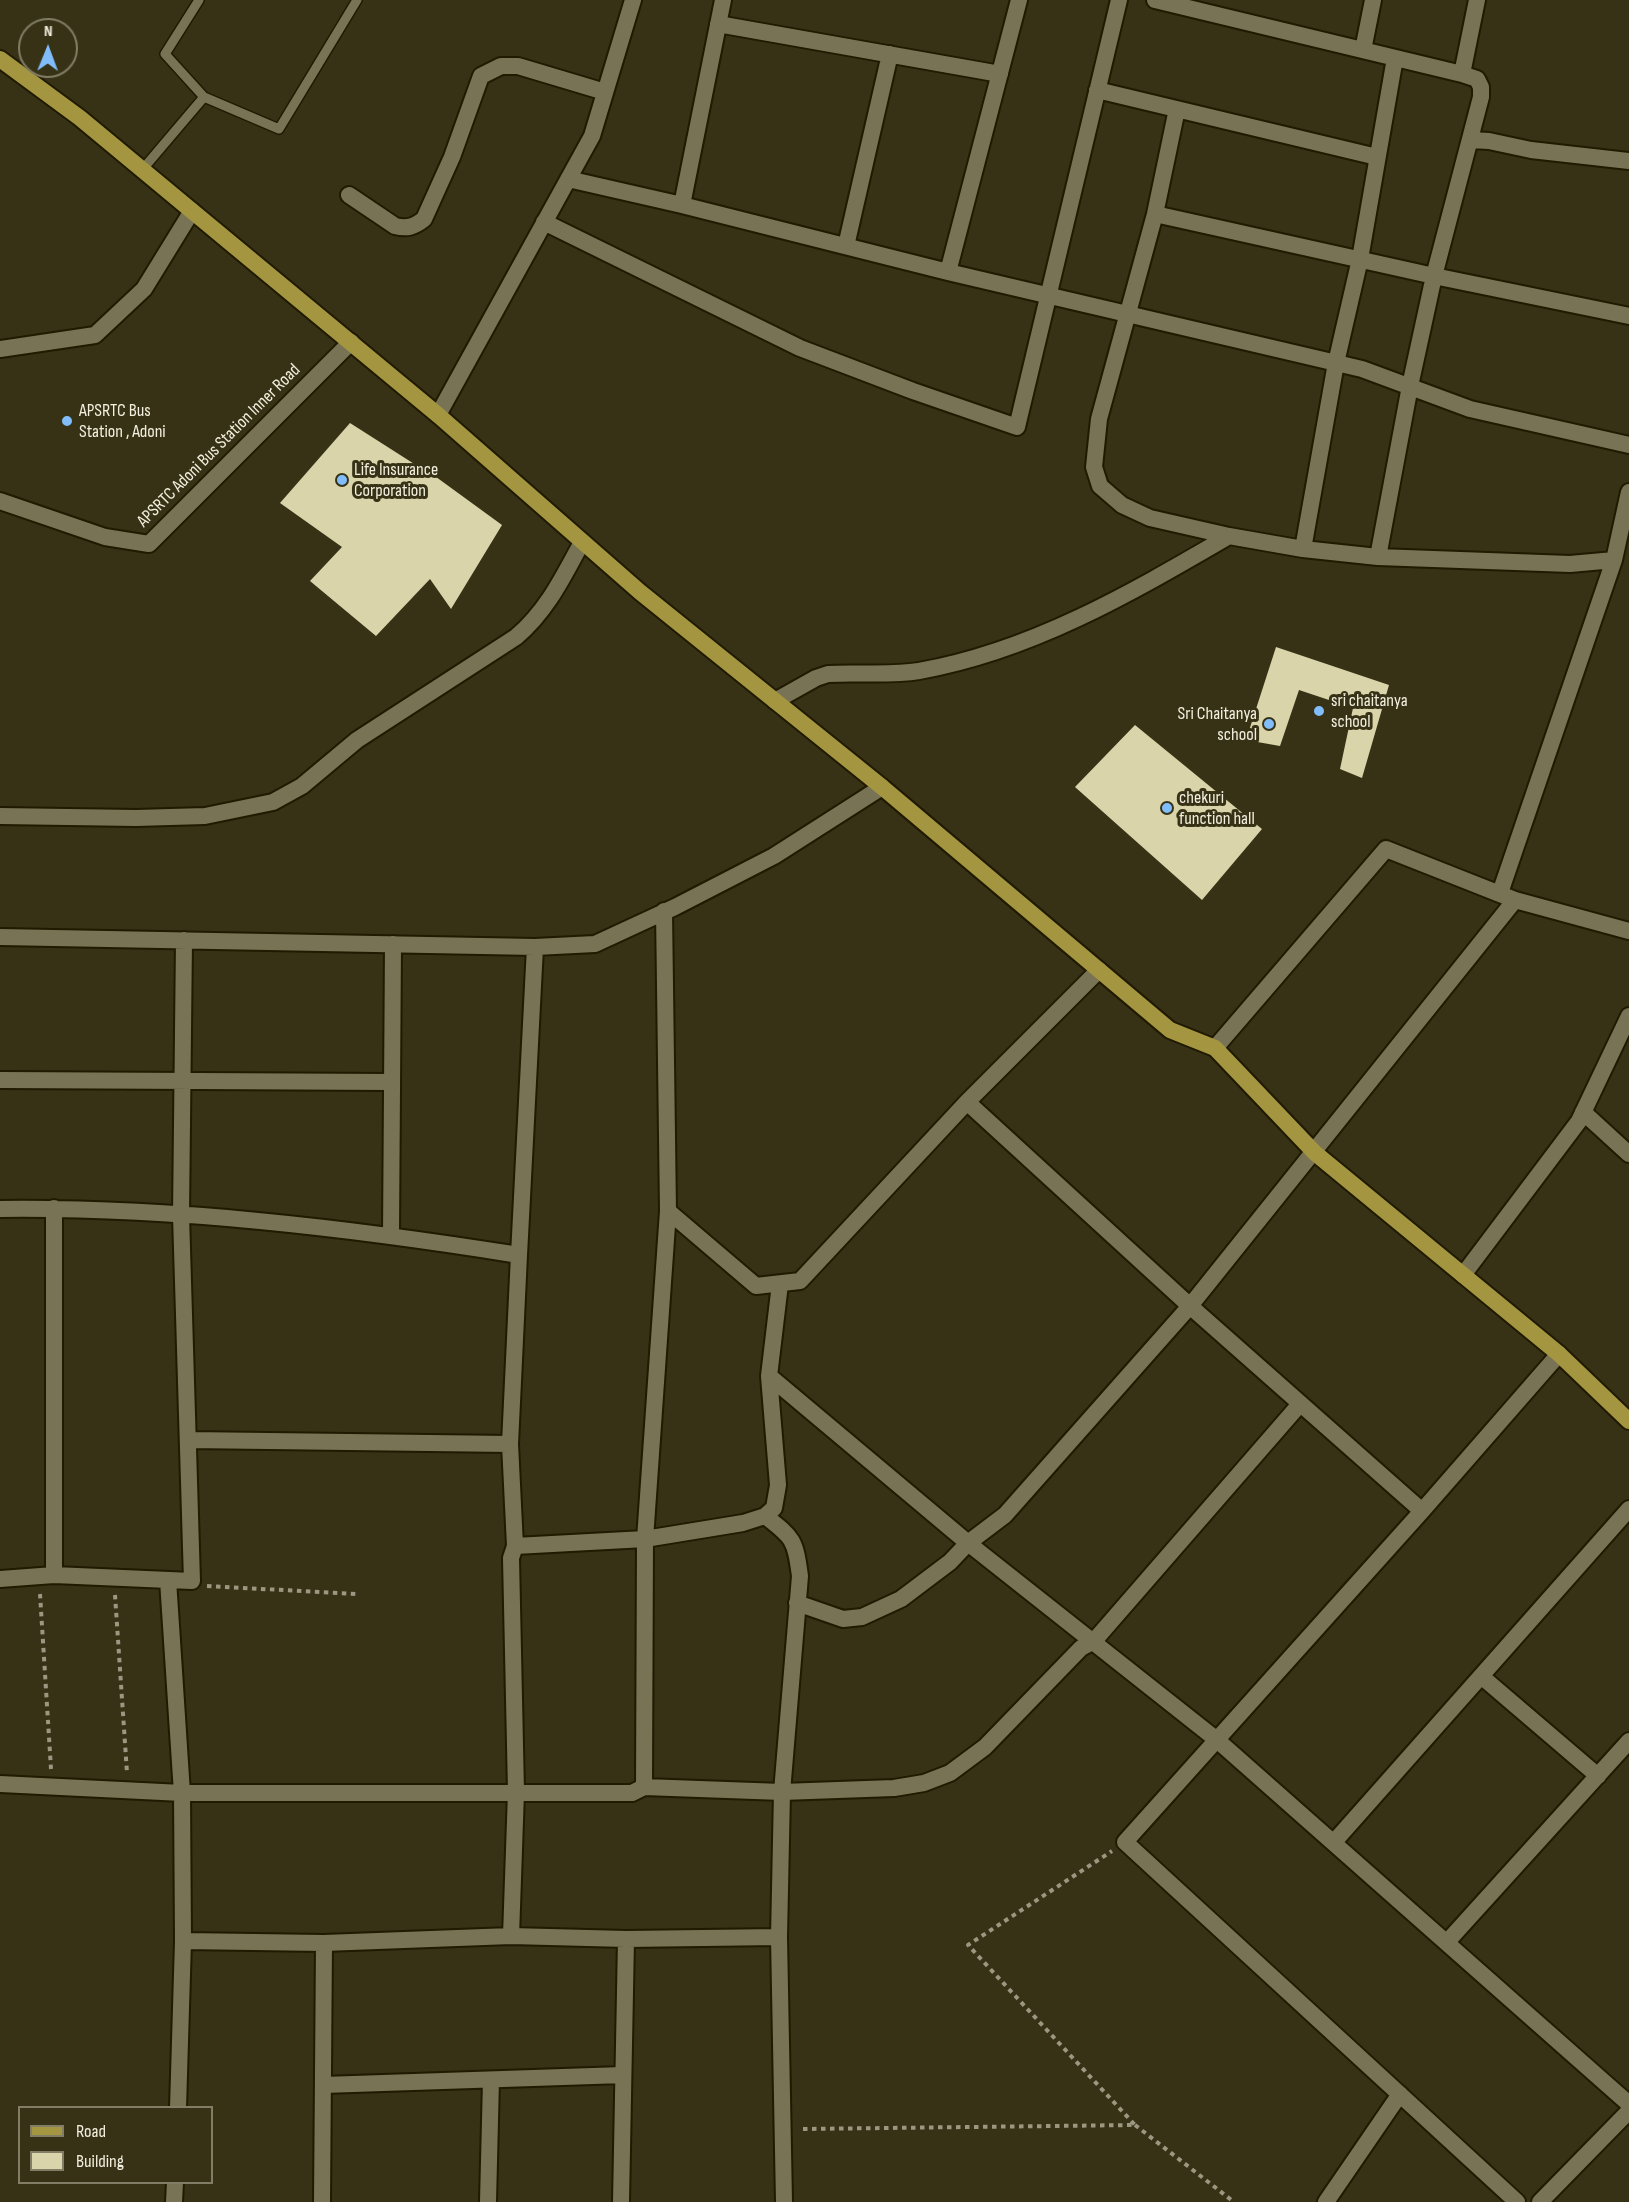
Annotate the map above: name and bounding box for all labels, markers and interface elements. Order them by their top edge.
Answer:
north arrow [18,18,78,78]
text: N [44,22,53,41]
street label: APSRTC Adoni Bus Station Inner Road [133,360,305,532]
place label: APSRTC Bus Station , Adoni [79,400,166,442]
marker: APSRTC Bus Station , Adoni [60,414,74,428]
place label: Life Insurance Corporation [354,459,438,502]
marker: Life Insurance Corporation [335,473,349,487]
place label: sri chaitanya school [1331,690,1408,732]
place label: Sri Chaitanya school [1178,703,1257,746]
marker: sri chaitanya school [1312,704,1326,718]
marker: Sri Chaitanya school [1262,717,1276,731]
place label: chekuri function hall [1179,787,1255,830]
marker: chekuri function hall [1160,801,1174,815]
legend [18,2106,213,2184]
text: Road [76,2121,106,2142]
text: Building [76,2151,124,2172]

